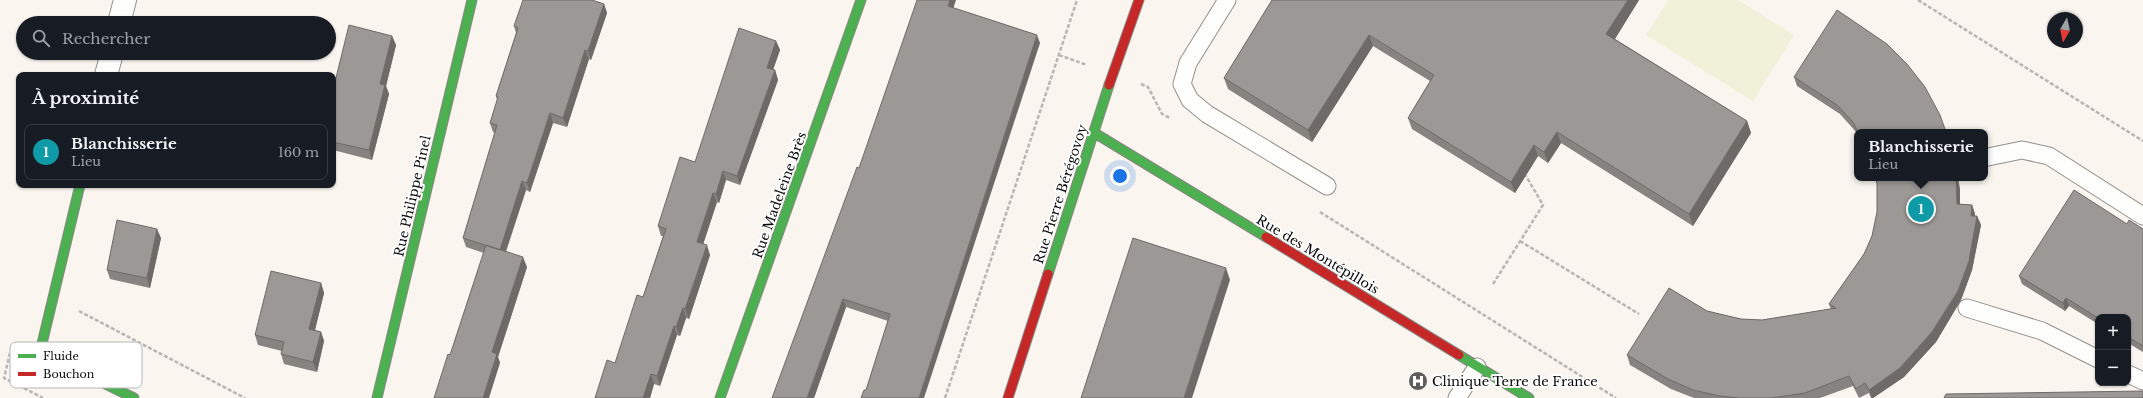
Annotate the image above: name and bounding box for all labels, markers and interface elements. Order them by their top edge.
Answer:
north arrow [2047,12,2083,48]
search box [16,16,336,60]
icon: search [30,27,52,49]
text: Rechercher [62,29,150,48]
text: À proximité [32,88,139,109]
street label: Rue Pierre Bérégovoy [1030,122,1091,266]
popup [1854,129,1988,181]
street label: Rue Madeleine Brès [749,130,810,261]
text: Blanchisserie [71,134,177,153]
street label: Rue Philippe Pinel [390,134,435,258]
text: Blanchisserie [1868,137,1974,156]
text: 1 [43,144,49,161]
text: 160 m [278,144,319,161]
text: Lieu [71,153,101,170]
text: Lieu [1868,156,1898,173]
your location [1110,166,1130,186]
pin: 1 [1908,194,1934,224]
street label: Rue des Montépillois [1253,211,1382,298]
map controls [2095,314,2131,386]
button: + [2095,314,2131,350]
legend [10,342,142,388]
text: Fluide [43,349,79,363]
button: − [2095,350,2131,386]
text: Bouchon [43,367,95,381]
hospital icon: Clinique Terre de France [1407,370,1429,392]
place label: Clinique Terre de France [1432,373,1598,390]

